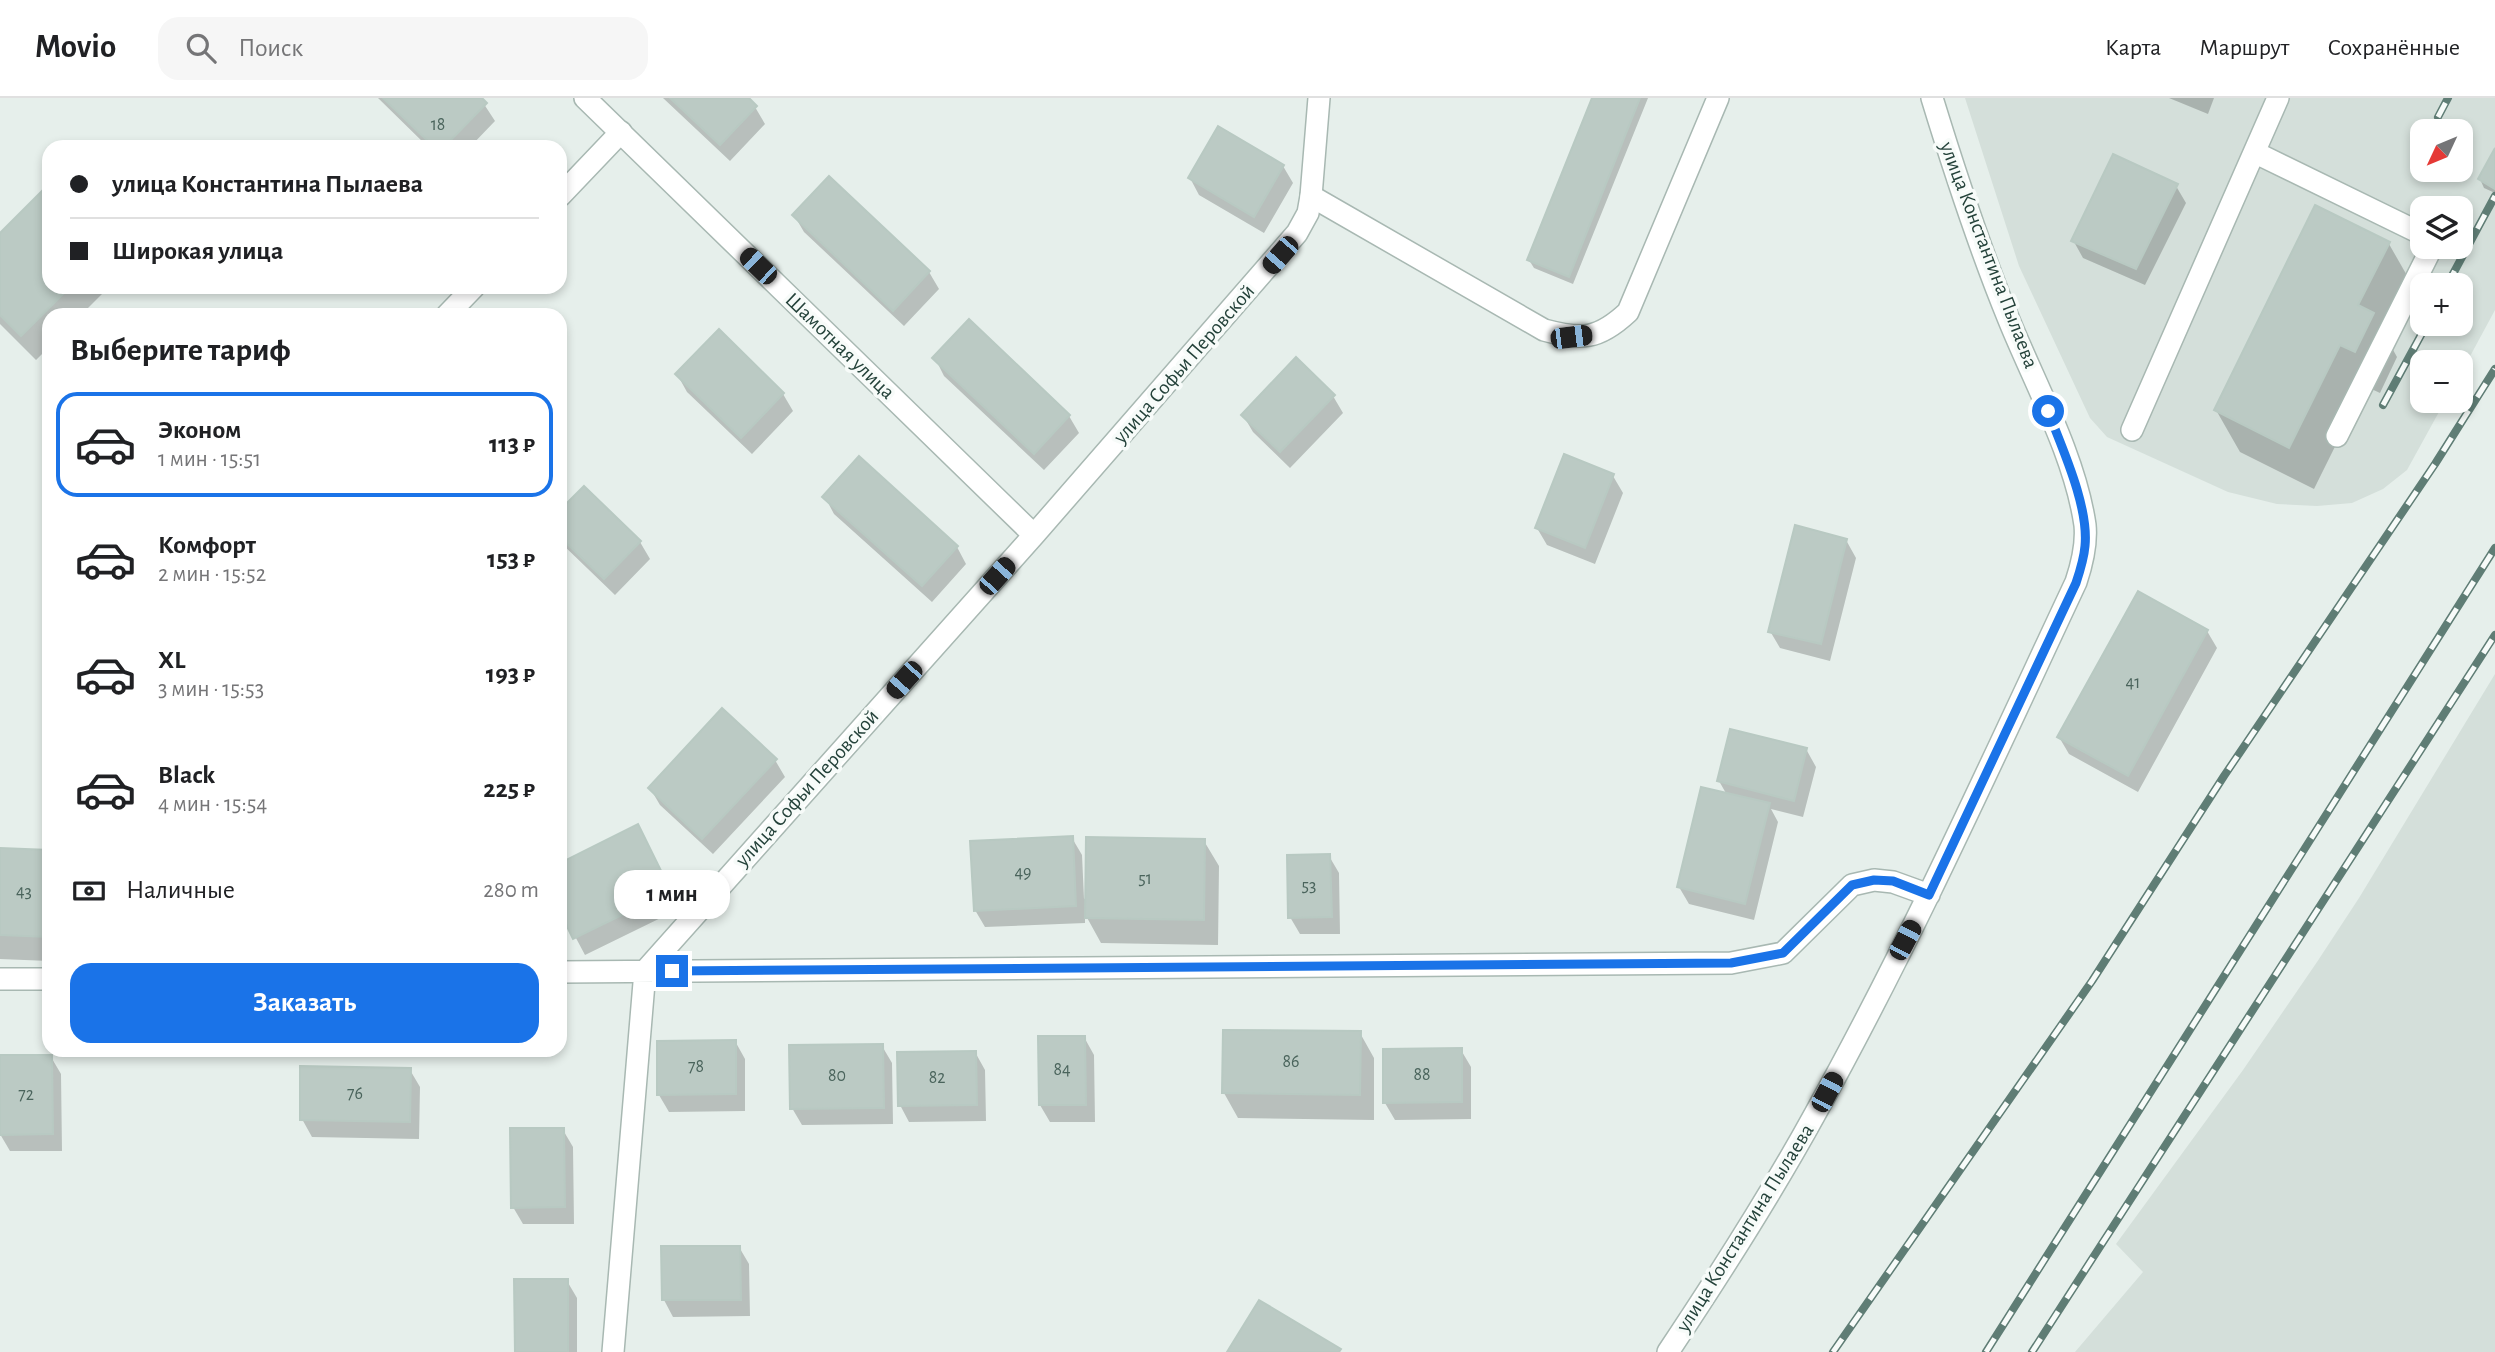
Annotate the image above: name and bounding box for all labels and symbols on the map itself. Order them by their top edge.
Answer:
house number: 18 [431,116,445,134]
north arrow [2410,119,2473,182]
street label: улица Константина Пылаева [1936,138,2042,371]
car [1259,232,1302,278]
car [736,244,781,288]
street label: улица Софьи Перовской [1109,281,1259,448]
street label: Шамотная улица [781,289,899,403]
car [1549,324,1594,350]
route start [2032,395,2064,427]
car [976,553,1019,599]
car [883,657,926,703]
house number: 41 [2126,674,2140,692]
street label: улица Софьи Перовской [731,706,883,871]
house number: 49 [1014,864,1032,882]
callout: 1 мин [614,870,730,918]
house number: 51 [1138,870,1152,888]
house number: 53 [1302,877,1316,895]
house number: 43 [16,883,32,901]
car [1886,917,1925,963]
route end [656,955,688,987]
house number: 86 [1283,1053,1300,1071]
house number: 78 [688,1058,704,1076]
house number: 84 [1053,1061,1071,1079]
house number: 88 [1413,1066,1431,1084]
house number: 80 [828,1067,846,1085]
house number: 82 [929,1069,945,1087]
car [1808,1069,1847,1115]
house number: 76 [347,1085,363,1103]
house number: 72 [18,1086,34,1104]
street label: улица Константина Пылаева [1672,1120,1818,1336]

